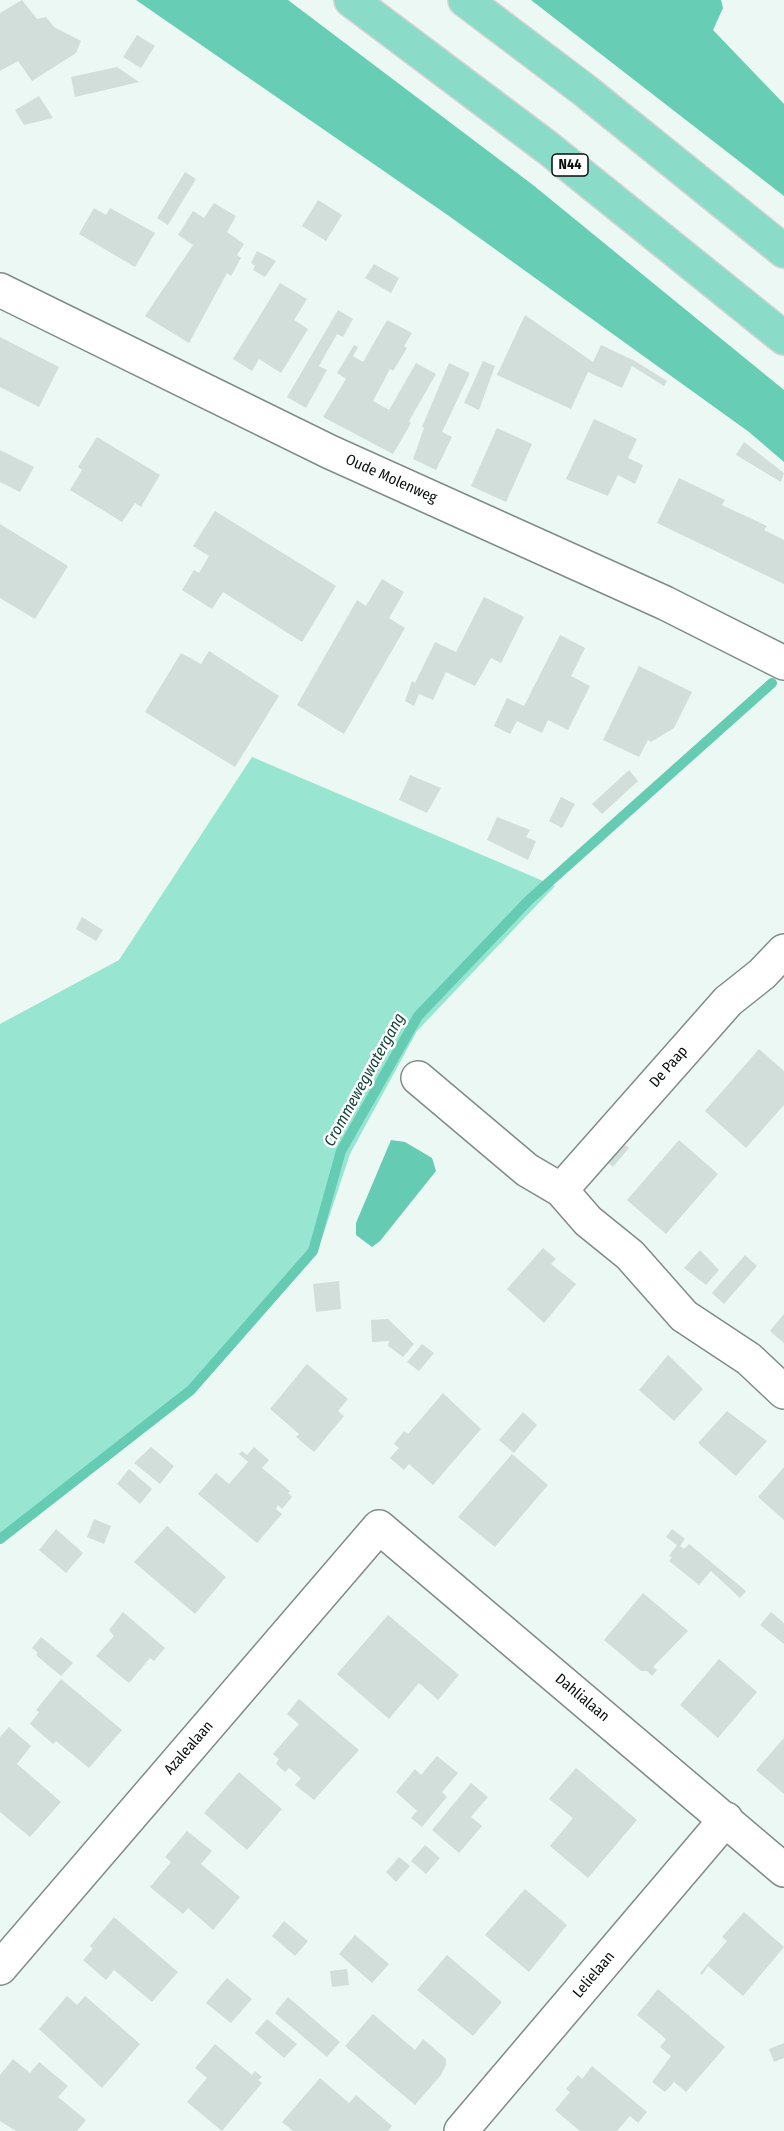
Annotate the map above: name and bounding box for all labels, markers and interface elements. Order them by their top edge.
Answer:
road number: N44 [552,154,588,176]
street label: Oude Molenweg [342,451,440,507]
water label: Crommewegwatergang [320,1010,410,1150]
street label: De Paap [646,1042,692,1092]
street label: Dahlialaan [551,1670,613,1726]
street label: Azalealaan [161,1717,217,1779]
street label: Lelielaan [569,1948,619,2002]

